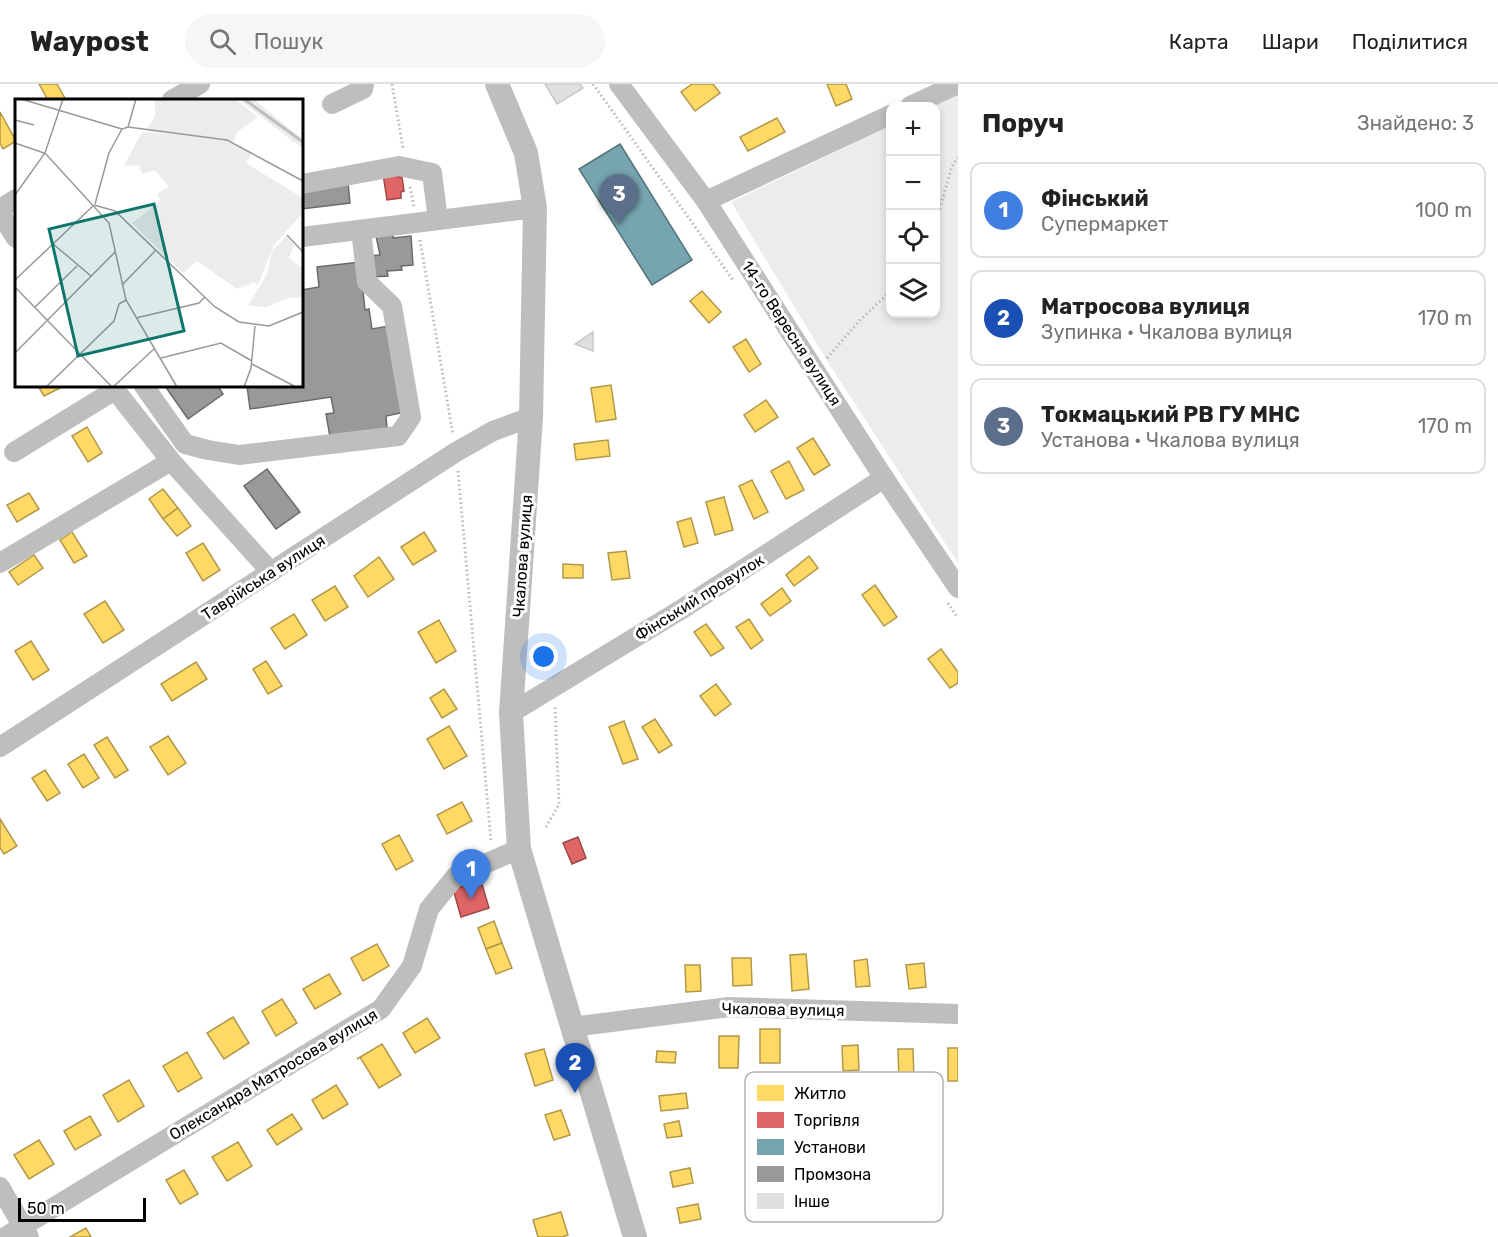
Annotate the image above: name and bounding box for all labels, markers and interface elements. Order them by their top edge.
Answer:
search box [185,14,605,68]
text: Waypost [30,25,149,58]
icon: search [206,25,239,58]
text: Пошук [254,28,323,55]
text: Карта [1169,29,1229,54]
text: Шари [1262,29,1319,54]
text: Поділитися [1352,29,1468,54]
inset map [15,99,303,387]
map controls [886,102,940,318]
button: + [886,102,940,156]
text: Поруч [982,108,1064,139]
text: Знайдено: 3 [1357,111,1474,135]
button: − [886,156,940,210]
pin: 3 [600,174,638,224]
text: Фінський [1041,185,1148,212]
text: 1 [999,198,1008,222]
text: 100 m [1415,198,1472,222]
button: locate [886,210,940,264]
text: Супермаркет [1041,212,1169,236]
street label: 14-го Вересня вулиця [738,257,845,409]
button: layers [886,264,940,318]
text: Матросова вулиця [1041,293,1250,320]
text: 2 [997,306,1010,330]
text: 170 m [1418,306,1472,330]
text: Зупинка · Чкалова вулиця [1041,320,1292,344]
text: Токмацький РВ ГУ МНС [1041,401,1300,428]
text: 3 [997,414,1010,438]
text: 170 m [1418,414,1472,438]
text: Установа · Чкалова вулиця [1041,428,1300,452]
street label: Чкалова вулиця [509,494,536,618]
street label: Таврійська вулиця [198,530,329,624]
street label: Фінський провулок [631,550,768,645]
your location [529,642,558,671]
pin: 1 [452,850,490,899]
street label: Чкалова вулиця [721,999,845,1020]
street label: Олександра Матросова вулиця [166,1005,381,1144]
pin: 2 [556,1044,594,1093]
legend [745,1072,943,1222]
text: Житло [794,1084,846,1103]
text: Торгівля [794,1111,860,1130]
text: Установи [794,1138,866,1157]
text: Промзона [794,1165,871,1184]
text: Інше [794,1192,830,1211]
scale bar [18,1195,146,1222]
text: 50 m [27,1199,65,1218]

